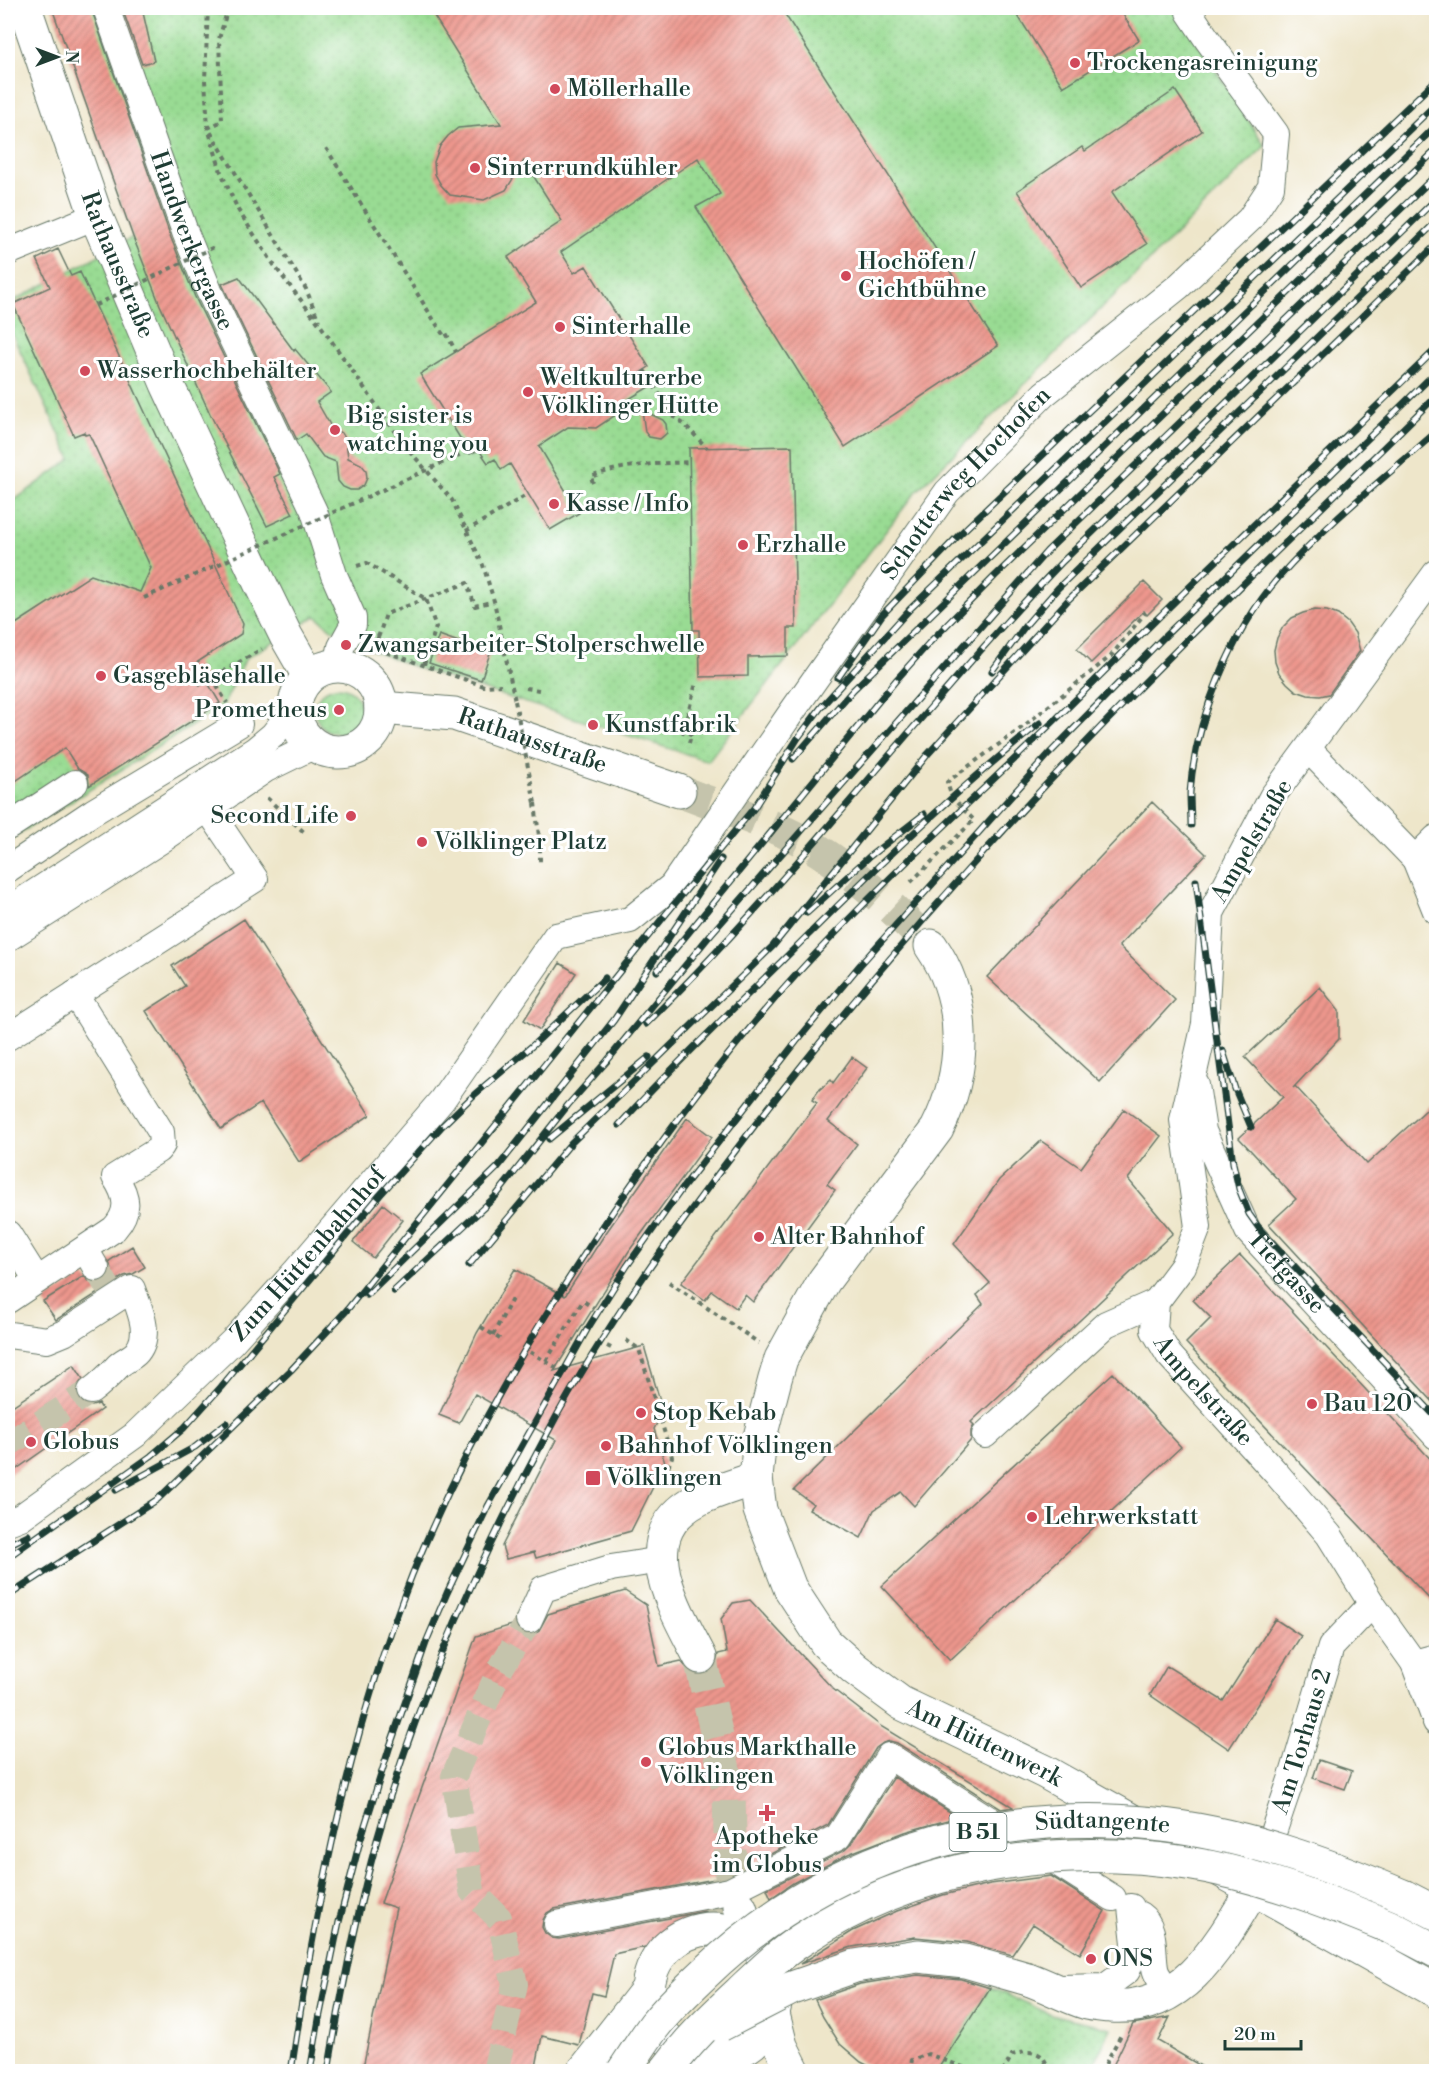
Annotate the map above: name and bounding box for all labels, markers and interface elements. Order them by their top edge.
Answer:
north arrow [27,27,87,87]
place label: Trockengasreinigung [1087,48,1318,78]
text: N [61,51,81,64]
marker: Trockengasreinigung [1068,56,1082,70]
place label: Möllerhalle [567,74,691,104]
marker: Möllerhalle [548,82,562,96]
street label: Handwerkergasse [143,147,241,335]
place label: Sinterrundkühler [487,153,678,183]
marker: Sinterrundkühler [468,161,482,175]
street label: Rathausstraße [74,188,161,343]
place label: Hochöfen / Gichtbühne [858,247,987,305]
marker: Hochöfen / Gichtbühne [839,269,853,283]
place label: Sinterhalle [572,312,691,342]
marker: Sinterhalle [553,320,567,334]
place label: Wasserhochbehälter [96,356,317,386]
place label: Weltkulturerbe Völklinger Hütte [539,363,719,421]
marker: Wasserhochbehälter [78,364,92,378]
street label: Schotterweg Hochofen [875,381,1058,586]
marker: Weltkulturerbe Völklinger Hütte [521,385,535,399]
place label: Big sister is watching you [346,401,489,459]
marker: Big sister is watching you [328,423,342,437]
place label: Kasse / Info [566,489,689,519]
marker: Kasse / Info [547,497,561,511]
place label: Erzhalle [755,530,846,560]
marker: Erzhalle [736,538,750,552]
place label: Zwangsarbeiter-Stolperschwelle [358,630,705,660]
marker: Zwangsarbeiter-Stolperschwelle [339,638,353,652]
place label: Gasgebläsehalle [113,661,286,691]
marker: Gasgebläsehalle [94,669,108,683]
place label: Prometheus [194,695,327,725]
street label: Rathausstraße [454,701,611,780]
marker: Prometheus [332,703,346,717]
place label: Kunstfabrik [605,710,737,740]
marker: Kunstfabrik [586,718,600,732]
street label: Ampelstraße [1204,774,1299,909]
place label: Second Life [210,801,339,831]
marker: Second Life [344,809,358,823]
place label: Völklinger Platz [433,827,607,857]
marker: Völklinger Platz [415,835,429,849]
street label: Zum Hüttenbahnhof [224,1160,394,1348]
place label: Alter Bahnhof [770,1222,925,1252]
street label: Tiefgasse [1240,1224,1332,1320]
marker: Alter Bahnhof [752,1230,766,1244]
street label: Ampelstraße [1146,1330,1260,1453]
place label: Bau 120 [1323,1389,1412,1419]
marker: Bau 120 [1305,1397,1319,1411]
place label: Stop Kebab [653,1398,776,1428]
marker: Stop Kebab [634,1406,648,1420]
place label: Globus [43,1427,119,1457]
place label: Bahnhof Völklingen [617,1431,833,1461]
marker: Globus [24,1435,38,1449]
marker: Bahnhof Völklingen [599,1439,613,1453]
place label: Völklingen [605,1463,722,1493]
marker: Völklingen [584,1469,602,1487]
place label: Lehrwerkstatt [1044,1502,1199,1532]
marker: Lehrwerkstatt [1025,1510,1039,1524]
street label: Am Torhaus 2 [1265,1665,1339,1819]
street label: Am Hüttenwerk [901,1692,1069,1795]
place label: Globus Markthalle Völklingen [657,1733,857,1791]
marker: Globus Markthalle Völklingen [639,1755,653,1769]
marker: Apotheke im Globus [760,1806,774,1820]
street label: Südtangente [1034,1806,1172,1841]
road number: B 51 [950,1813,1006,1851]
place label: Apotheke im Globus [712,1822,822,1880]
place label: ONS [1103,1944,1153,1974]
marker: ONS [1084,1952,1098,1966]
scale bar [1225,2013,1302,2051]
text: 20 m [1234,2023,1276,2046]

